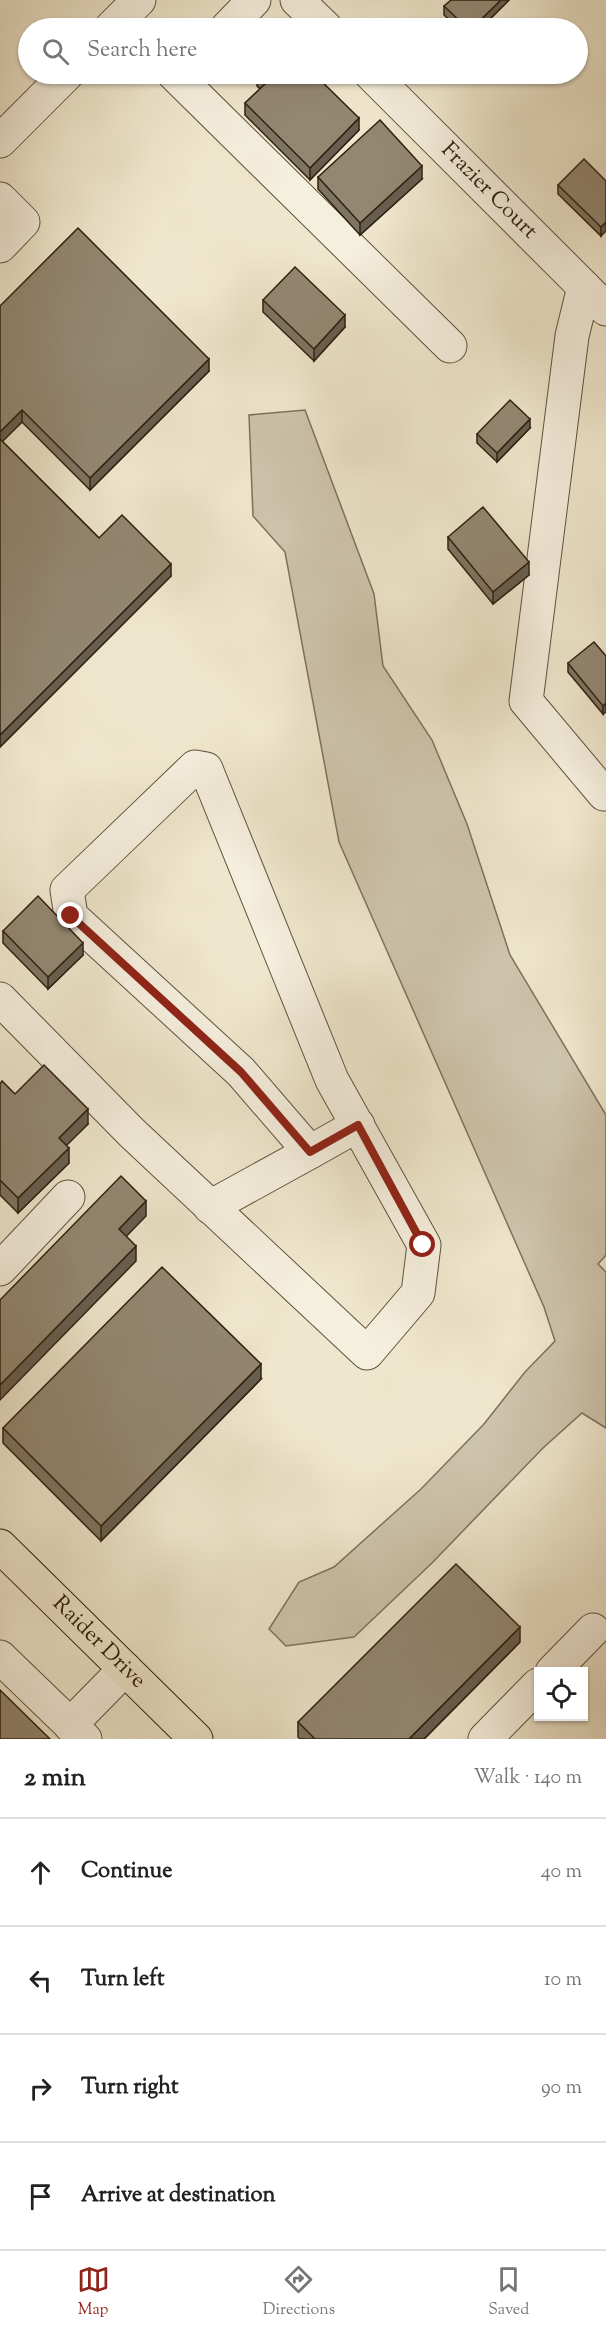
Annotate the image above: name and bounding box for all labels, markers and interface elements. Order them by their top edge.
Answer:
search box [18,18,588,84]
icon: search [39,35,72,68]
text: Search here [87,35,197,67]
street label: Frazier Court [433,136,544,247]
route end [57,902,83,928]
route start [409,1231,435,1257]
street label: Raider Drive [44,1589,152,1697]
map controls [534,1667,588,1721]
button: locate [534,1667,588,1721]
text: 2 min [24,1760,86,1797]
text: Walk · 140 m [473,1764,582,1793]
icon: ahead [24,1856,57,1889]
text: Continue [81,1856,172,1888]
text: 40 m [541,1858,582,1887]
icon: left [24,1964,57,1997]
text: Turn left [81,1964,164,1996]
text: 10 m [544,1966,582,1995]
icon: right [24,2072,57,2105]
text: Turn right [81,2072,178,2104]
text: 90 m [541,2074,582,2103]
icon: arrive [24,2180,57,2213]
text: Arrive at destination [81,2180,276,2212]
tab: Map [77,2263,110,2322]
tab: Directions [263,2263,335,2322]
tab: Saved [488,2263,529,2322]

